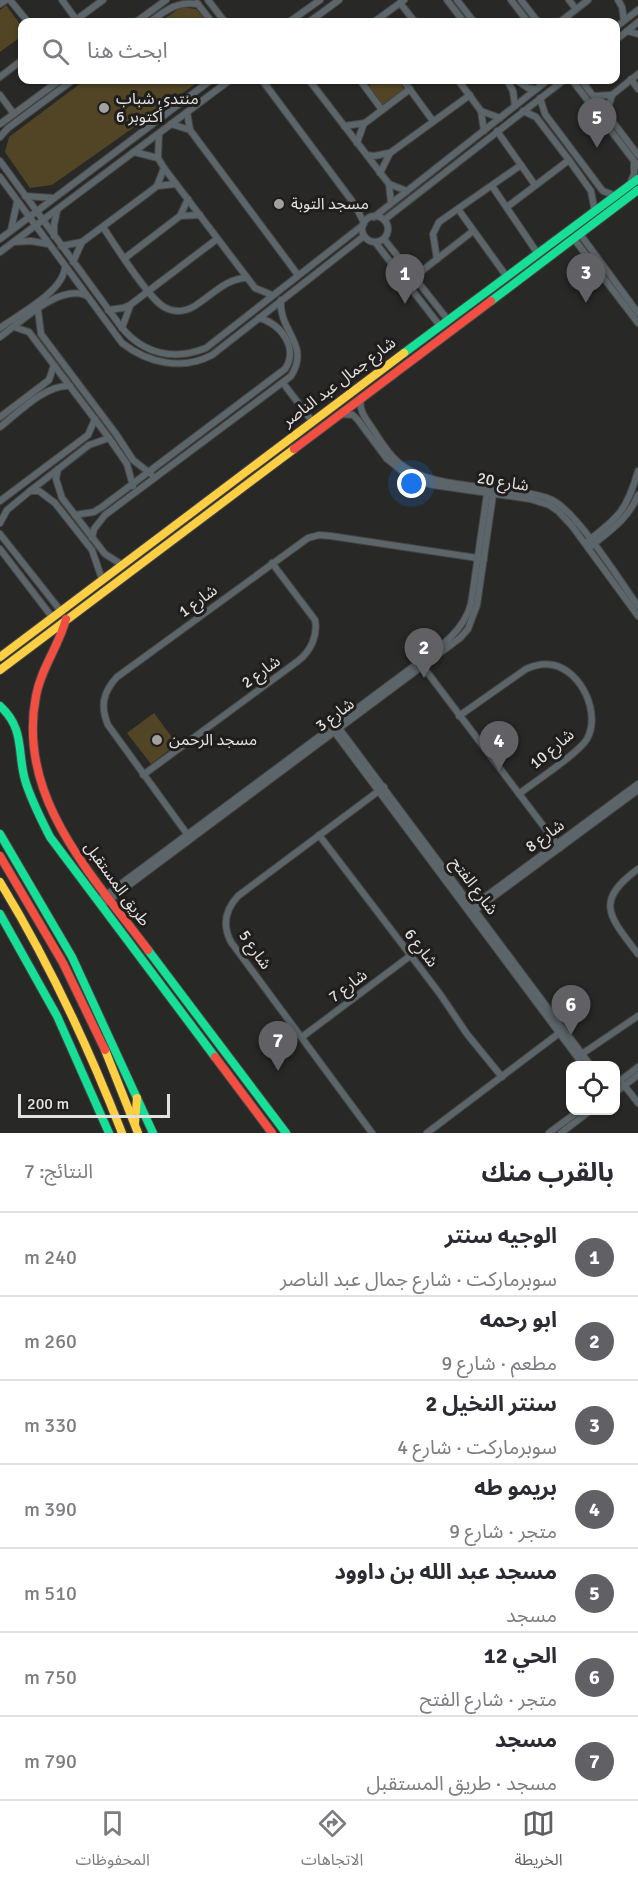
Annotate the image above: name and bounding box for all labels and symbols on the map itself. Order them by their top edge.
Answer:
place label: منتدى شباب 6 أكتوبر [116,89,199,127]
pin: 5 [578,98,616,148]
marker: منتدى شباب 6 أكتوبر [97,101,111,115]
place label: مسجد التوبة [291,194,369,214]
marker: مسجد التوبة [272,197,286,211]
pin: 1 [386,254,424,304]
pin: 3 [566,254,606,303]
street label: شارع جمال عبد الناصر [277,333,401,433]
street label: شارع 20 [475,468,530,498]
your location [397,469,426,498]
street label: شارع 1 [175,580,223,623]
pin: 2 [404,628,444,678]
street label: شارع 2 [238,651,286,694]
street label: شارع 3 [312,694,360,738]
pin: 4 [480,722,518,771]
street label: شارع 10 [526,725,580,775]
place label: مسجد الرحمن [169,730,257,750]
marker: مسجد الرحمن [150,733,164,747]
street label: شارع 8 [522,815,570,858]
street label: طريق المستقبل [80,838,155,930]
street label: شارع الفتح [444,853,502,920]
street label: شارع 6 [398,925,442,972]
street label: شارع 5 [233,927,276,975]
street label: شارع 7 [325,965,373,1009]
pin: 6 [552,986,590,1035]
pin: 7 [258,1022,298,1071]
scale bar [18,1091,170,1118]

